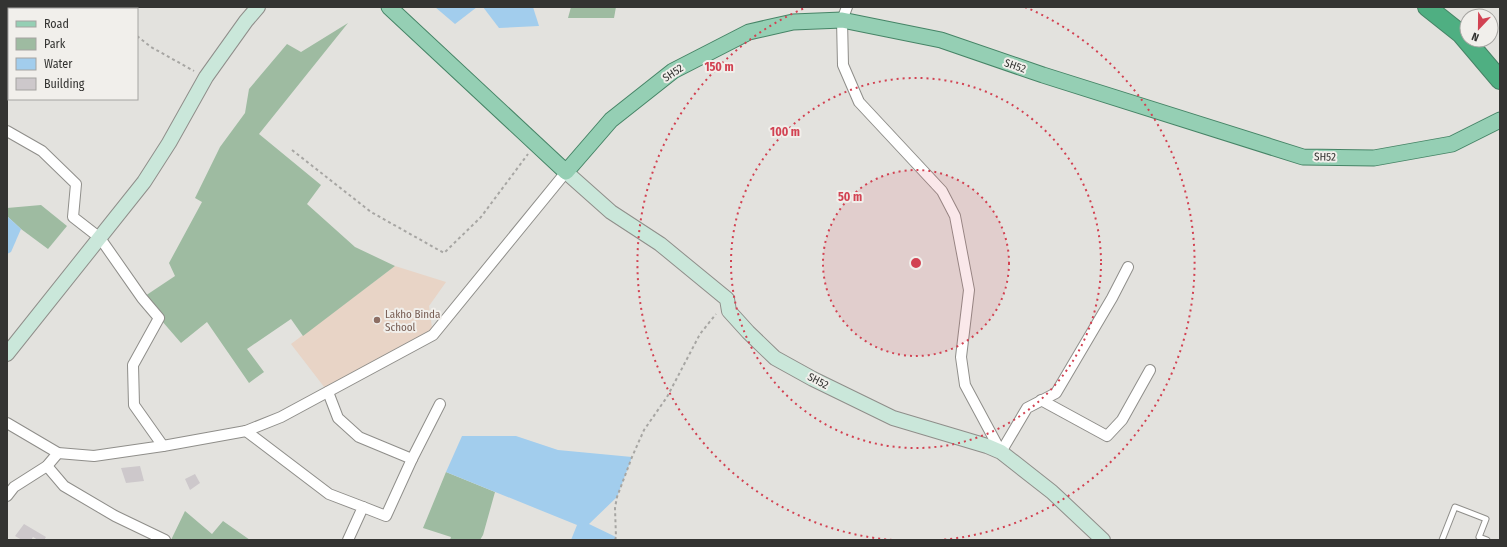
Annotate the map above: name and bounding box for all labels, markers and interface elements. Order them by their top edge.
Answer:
legend [8,8,138,100]
north arrow [1459,8,1499,48]
text: Road [44,17,69,31]
text: N [1470,30,1481,44]
text: Park [44,37,66,51]
street label: SH52 [1003,56,1028,76]
text: Water [44,57,73,71]
text: 150 m [704,60,734,74]
street label: SH52 [660,62,686,84]
text: Building [44,77,85,91]
text: 100 m [770,125,800,139]
street label: SH52 [1314,150,1336,164]
text: 50 m [838,190,862,204]
centre of rings [909,256,923,270]
place label: Lakho Binda School [385,308,440,334]
marker: Lakho Binda School [372,315,382,325]
street label: SH52 [805,370,831,392]

